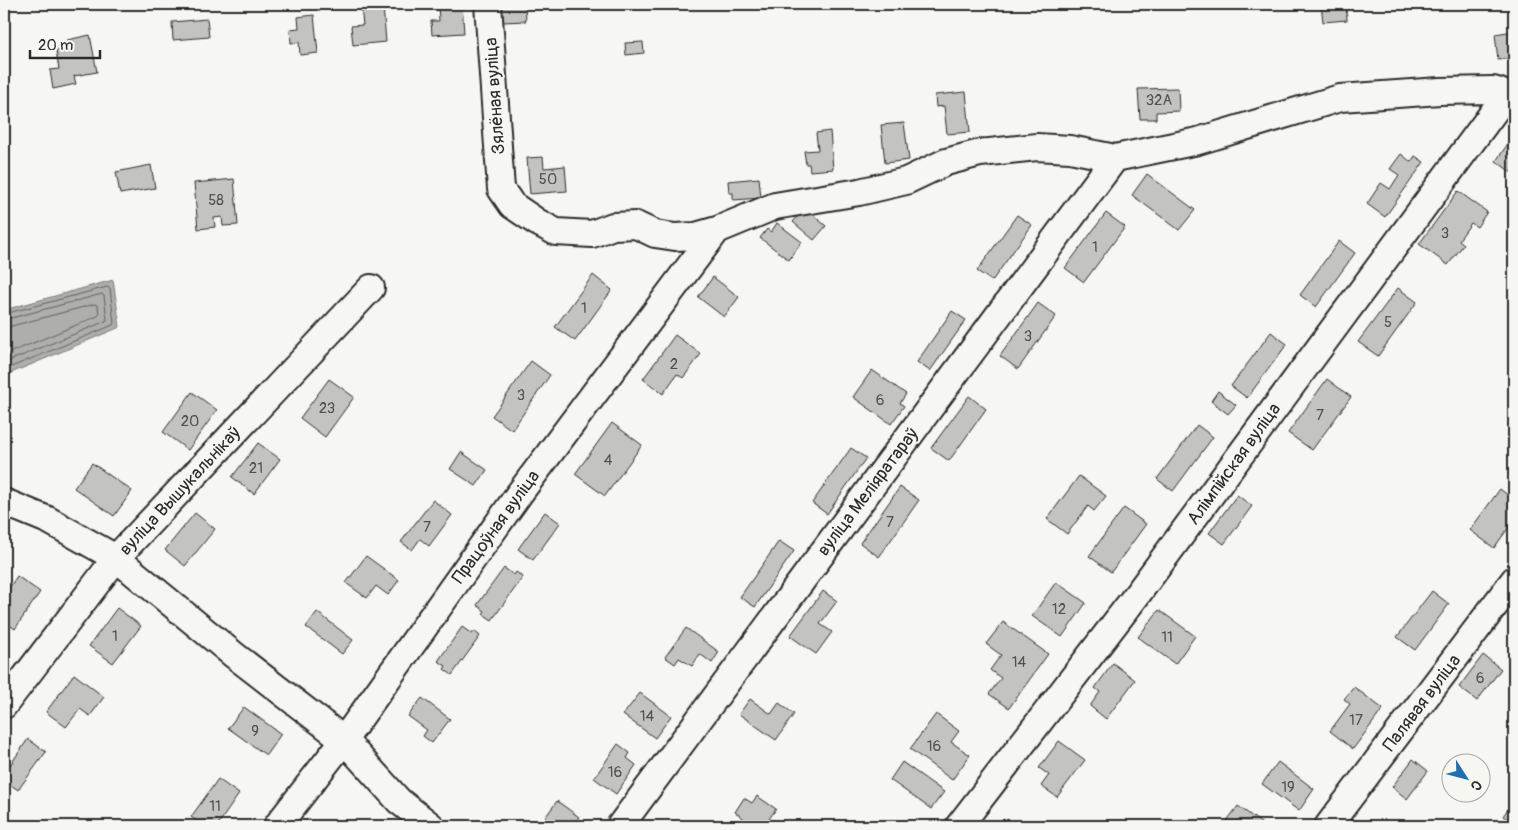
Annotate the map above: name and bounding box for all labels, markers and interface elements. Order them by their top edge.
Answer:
scale bar [30,28,100,60]
text: 20 m [38,36,73,55]
street label: Зялёная вуліца [479,37,511,155]
house number: 32А [1146,91,1173,110]
house number: 50 [539,170,557,189]
house number: 58 [208,191,224,210]
house number: 3 [1441,224,1449,243]
house number: 1 [1092,238,1098,257]
house number: 1 [581,299,587,318]
house number: 5 [1384,313,1392,332]
house number: 3 [1024,327,1032,346]
house number: 2 [670,355,678,374]
house number: 3 [517,386,525,405]
house number: 6 [876,391,884,410]
street label: Алімпійская вуліца [1182,398,1286,530]
house number: 23 [319,399,335,418]
house number: 7 [1316,406,1324,425]
house number: 20 [181,412,199,431]
street label: вуліца Вышукальнікаў [114,422,246,560]
street label: вуліца Меліяратараў [812,423,924,561]
house number: 4 [604,451,613,470]
house number: 21 [249,459,263,478]
street label: Працоўная вуліца [447,466,545,588]
house number: 7 [886,513,894,532]
house number: 7 [423,518,431,537]
house number: 12 [1052,600,1066,619]
house number: 1 [112,627,118,646]
house number: 11 [1161,628,1173,647]
street label: Палявая вуліца [1378,650,1466,756]
house number: 14 [1012,653,1027,672]
house number: 6 [1476,669,1484,688]
house number: 14 [640,707,655,726]
house number: 17 [1349,711,1363,730]
house number: 9 [251,722,259,741]
house number: 16 [927,737,941,756]
north arrow [1440,752,1490,802]
house number: 16 [608,763,622,782]
text: С [1466,777,1486,794]
house number: 19 [1281,778,1295,797]
house number: 11 [209,797,221,816]

